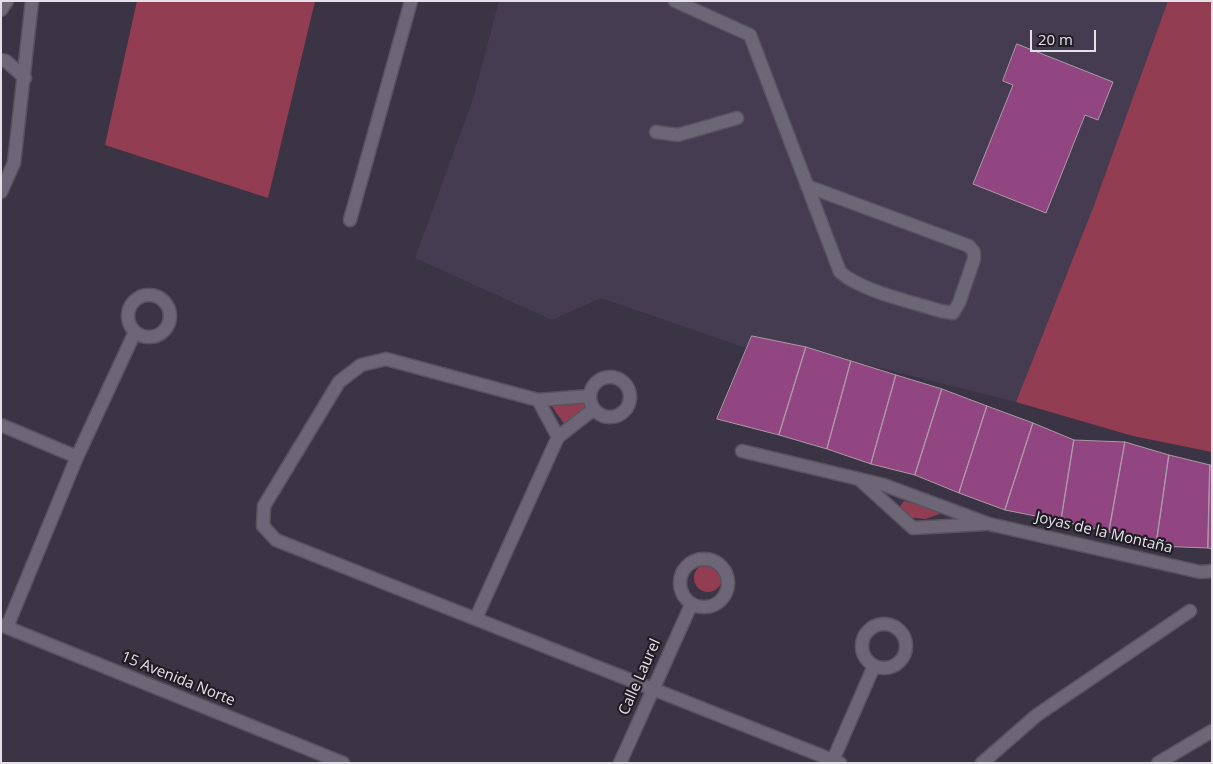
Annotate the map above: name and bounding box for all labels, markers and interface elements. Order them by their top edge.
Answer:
scale bar [1033,20,1099,52]
text: 20 m [1038,29,1073,49]
street label: Joyas de la Montaña [1034,508,1174,558]
street label: Calle Laurel [615,636,665,718]
street label: 15 Avenida Norte [119,648,237,710]

